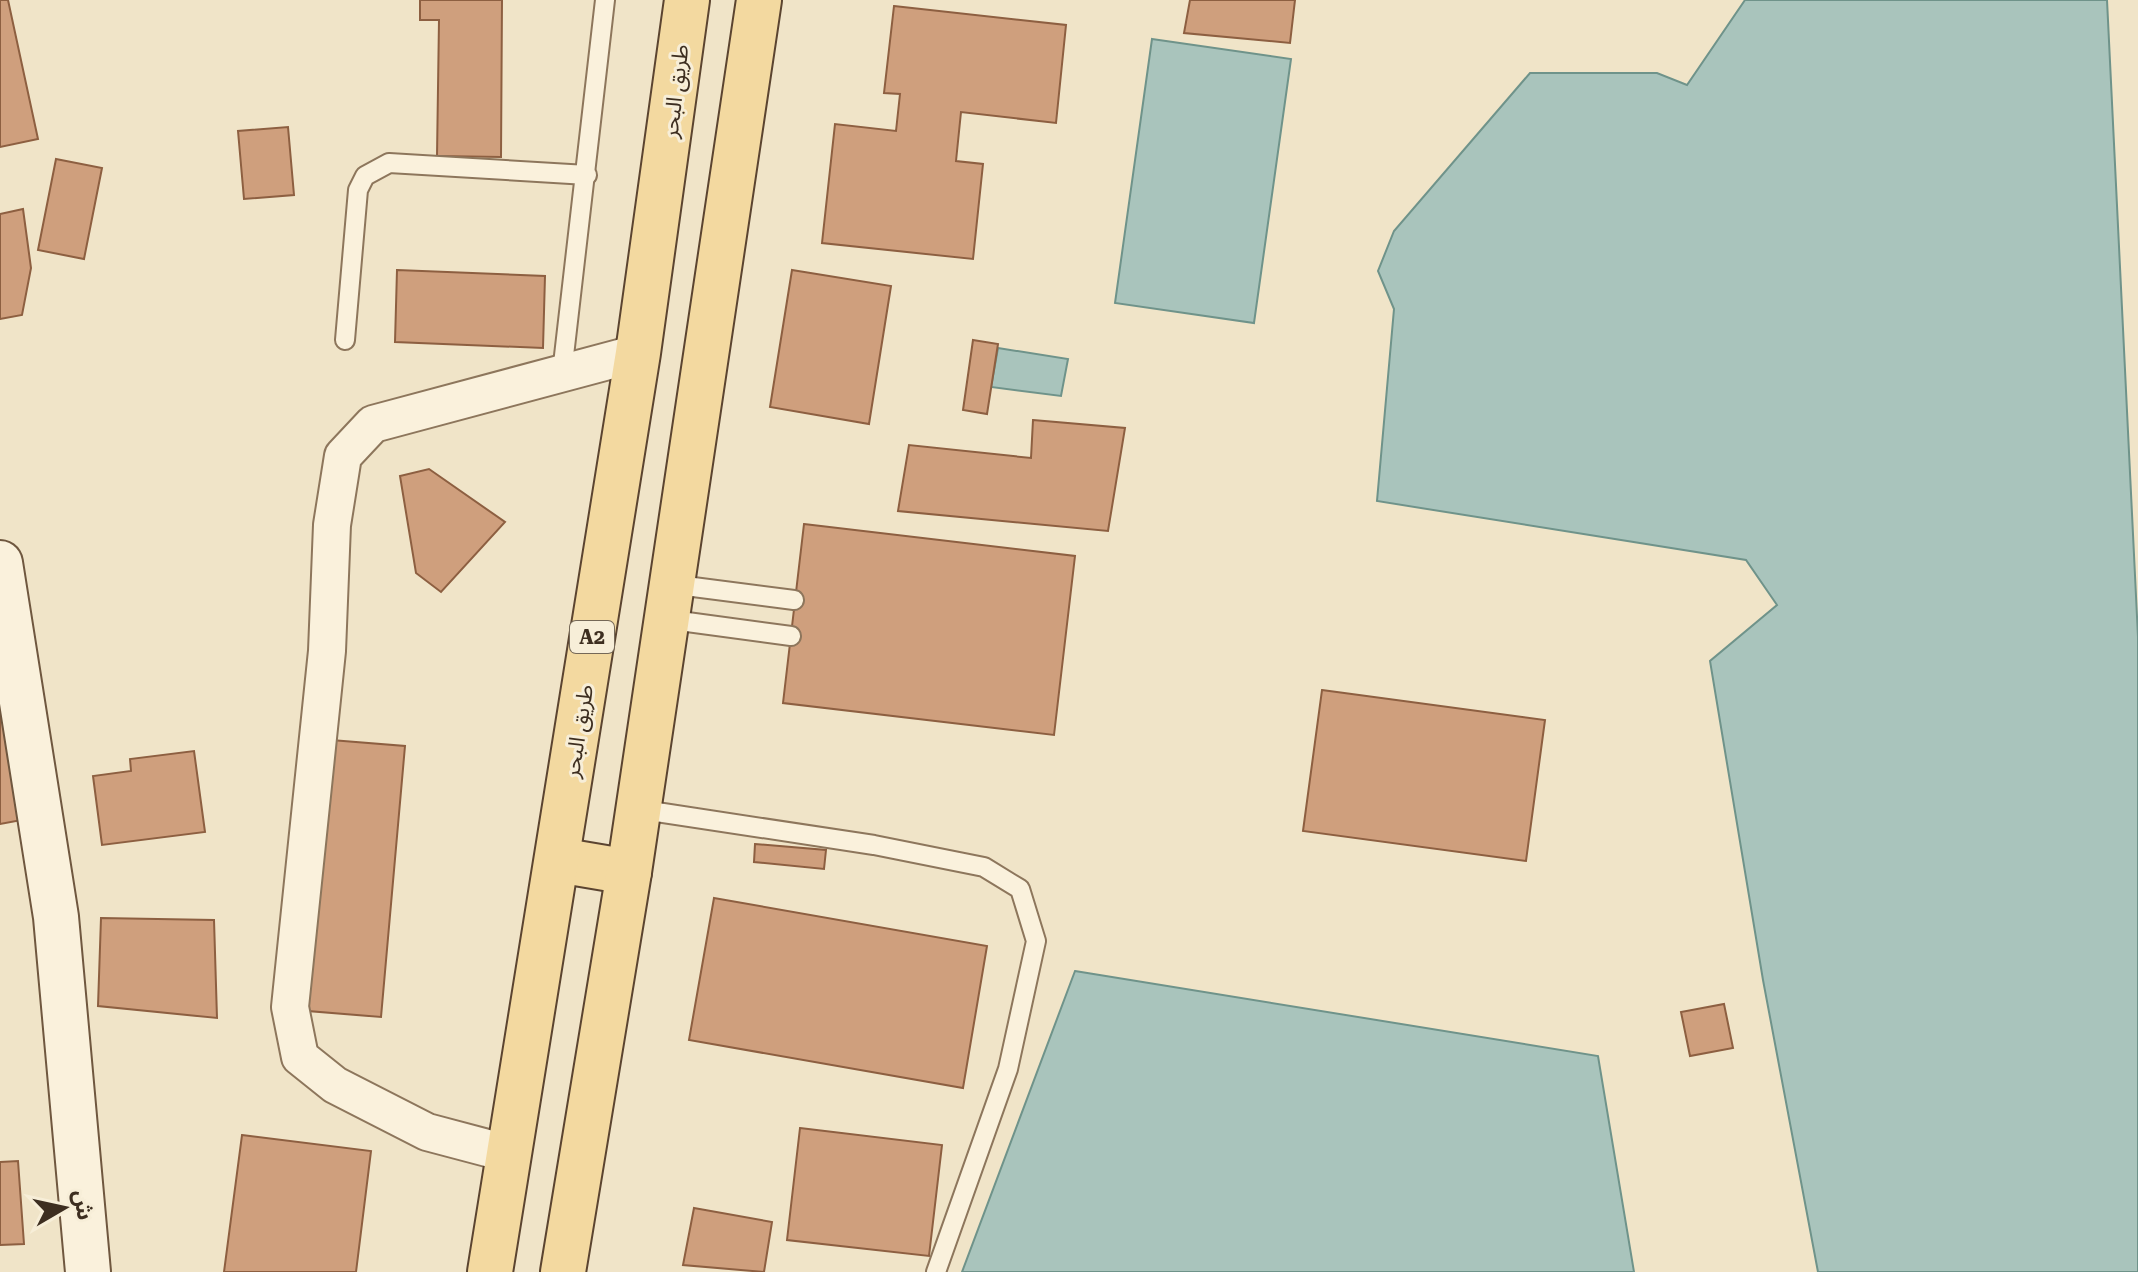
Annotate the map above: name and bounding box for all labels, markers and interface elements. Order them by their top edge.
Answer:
street label: طريق البحر [657,43,695,140]
road number: A2 [570,621,614,653]
street label: طريق البحر [559,683,599,781]
north arrow [24,1168,104,1248]
text: ش [69,1188,98,1222]

